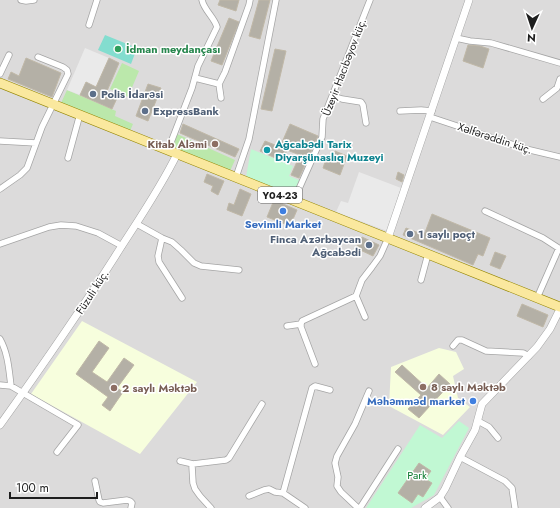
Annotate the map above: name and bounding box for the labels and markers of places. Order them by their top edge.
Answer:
place label: İdman meydançası [126,41,220,57]
marker: İdman meydançası [113,44,123,54]
place label: Polis İdarəsi [101,86,163,102]
marker: Polis İdarəsi [88,89,98,99]
place label: ExpressBank [153,103,220,119]
marker: ExpressBank [140,106,150,116]
place label: Kitab Aləmi [148,136,207,152]
place label: Ağcabədi Tarix Diyarşünaslıq Muzeyi [274,136,384,165]
marker: Kitab Aləmi [210,139,220,149]
marker: Ağcabədi Tarix Diyarşünaslıq Muzeyi [262,145,272,155]
marker: Sevimli Market [278,206,288,216]
place label: Sevimli Market [245,216,322,232]
place label: 1 saylı poçt [418,226,476,242]
marker: 1 saylı poçt [405,229,415,239]
place label: Finca Azərbaycan Ağcabədi [270,231,361,260]
marker: Finca Azərbaycan Ağcabədi [364,240,374,250]
place label: 8 saylı Məktəb [431,379,506,395]
place label: 2 saylı Məktəb [122,380,197,396]
marker: 8 saylı Məktəb [418,382,428,392]
marker: 2 saylı Məktəb [109,383,119,393]
place label: Məhəmməd market [367,393,465,409]
marker: Məhəmməd market [468,396,478,406]

